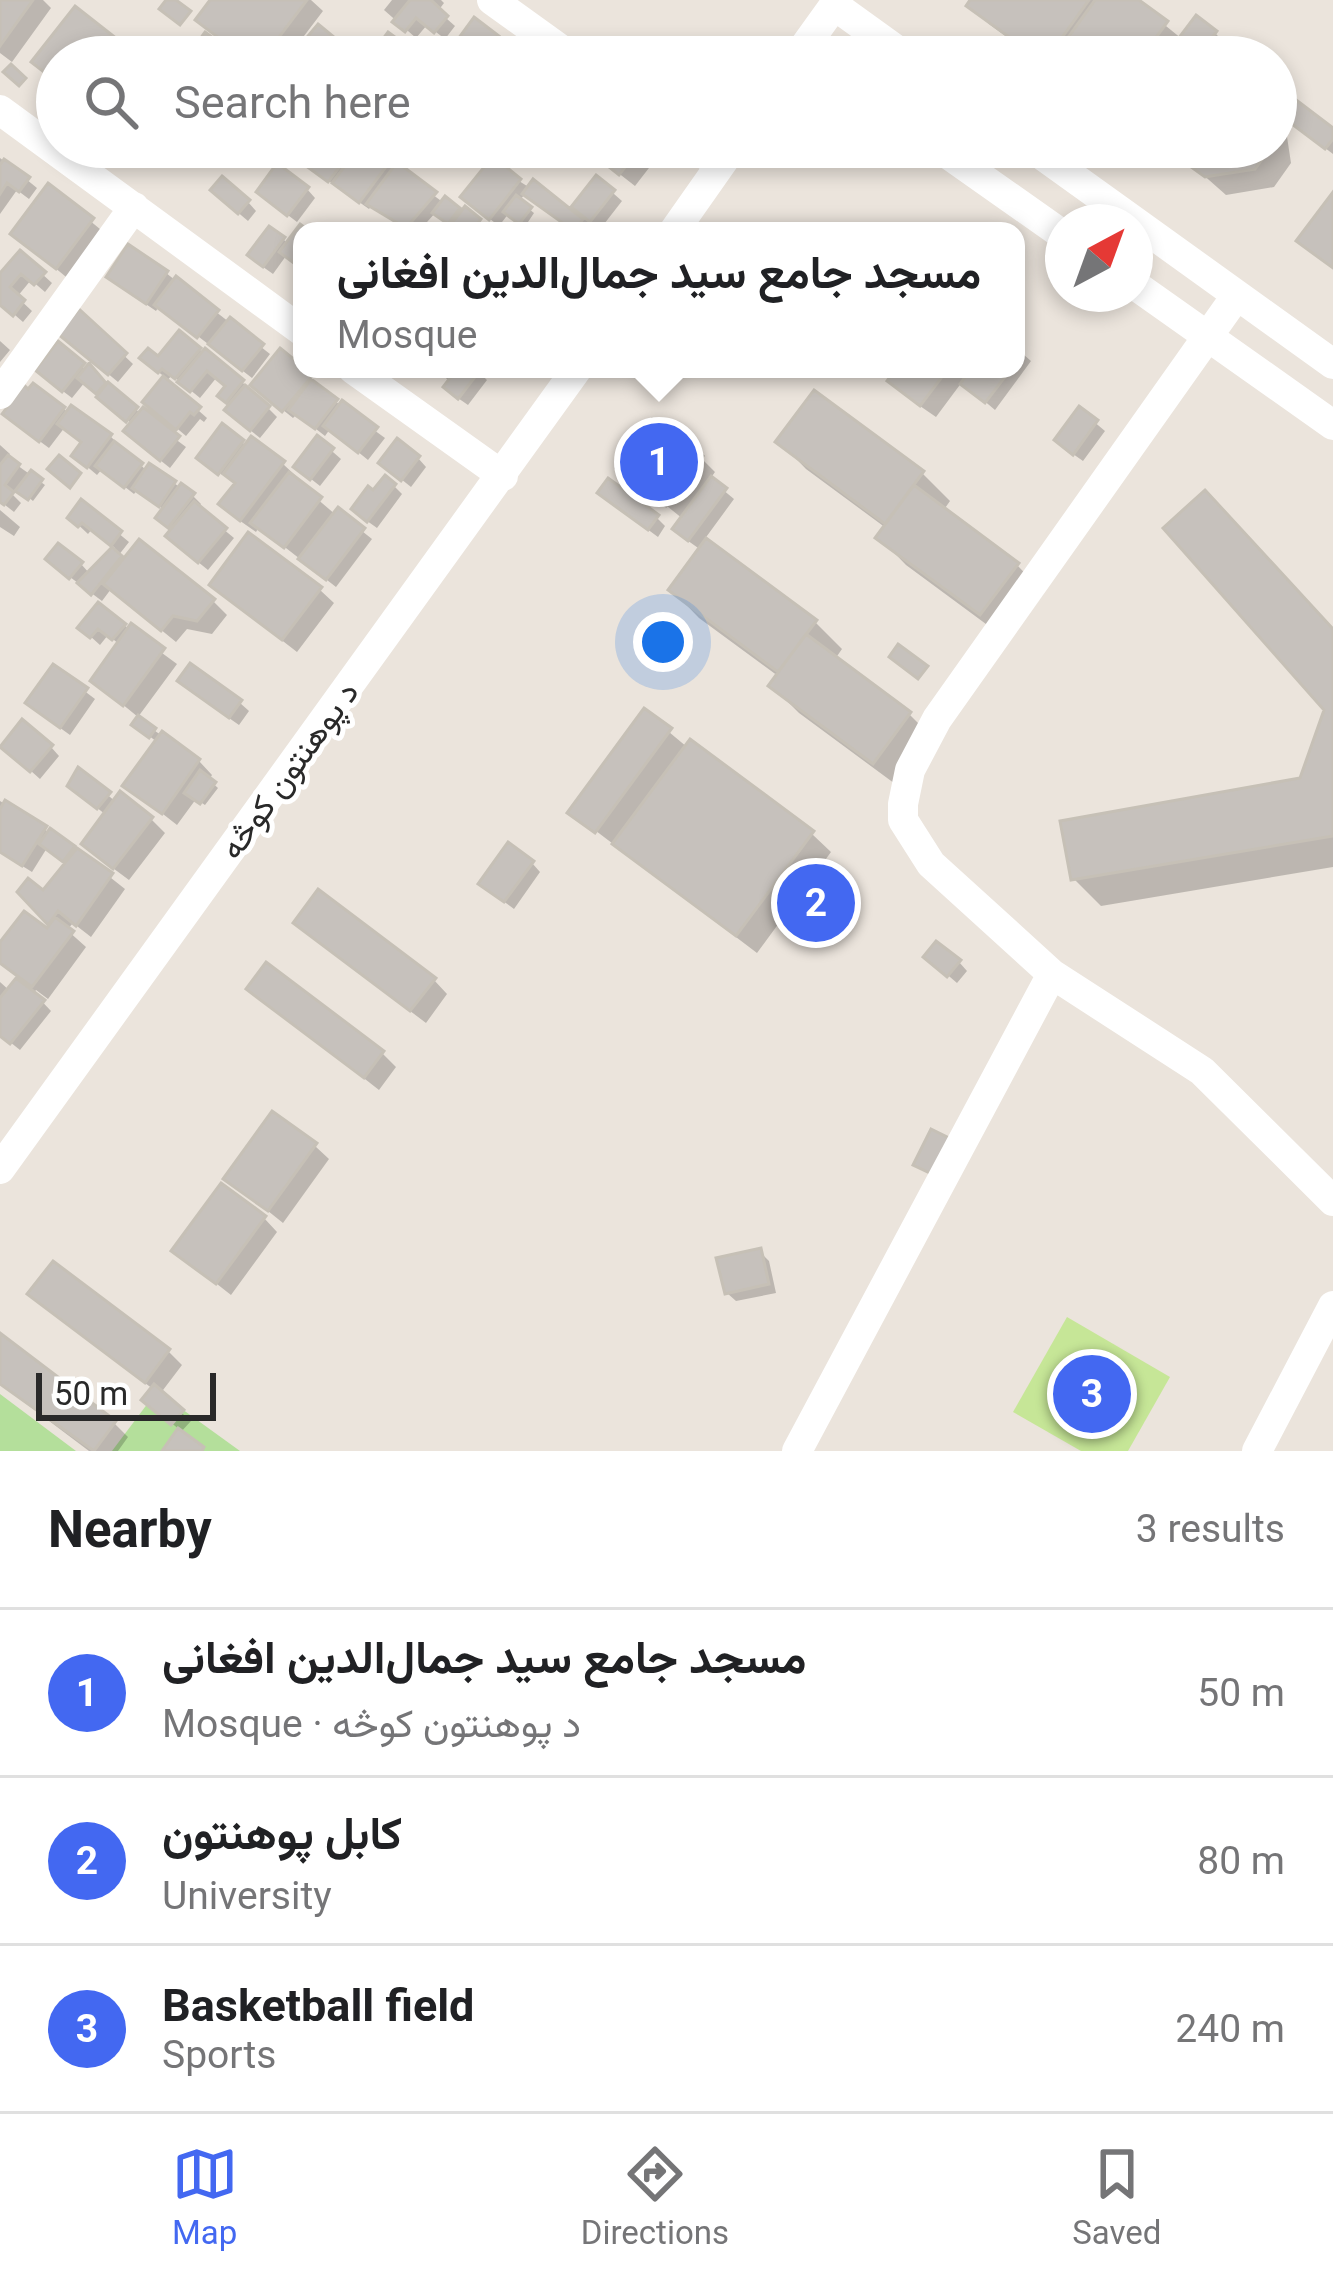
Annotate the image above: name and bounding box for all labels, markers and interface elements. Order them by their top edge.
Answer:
search box [36,36,1297,168]
icon: search [78,69,144,135]
text: Search here [174,76,411,129]
north arrow [1045,204,1153,312]
popup [293,222,1025,378]
text: مسجد جامع سید جمال‌الدین افغانی [337,246,981,299]
text: Mosque [337,312,477,358]
pin: 1 [620,417,698,507]
your location [633,612,693,672]
street label: د پوهنتون کوڅه [211,673,369,868]
pin: 2 [777,858,855,948]
pin: 3 [1053,1349,1131,1439]
scale bar [36,1367,216,1420]
text: 50 m [54,1374,128,1413]
text: Nearby [48,1500,212,1559]
text: 3 results [1136,1506,1285,1552]
text: مسجد جامع سید جمال‌الدین افغانی [162,1631,807,1684]
text: 1 [76,1670,98,1716]
text: 50 m [1197,1670,1285,1716]
text: Mosque · د پوهنتون کوڅه [162,1701,581,1747]
text: کابل پوهنتون [162,1807,402,1860]
text: 2 [76,1838,98,1884]
text: 80 m [1197,1838,1285,1884]
text: University [162,1873,332,1919]
text: Basketball field [162,1979,474,2032]
text: 3 [76,2006,98,2052]
text: 240 m [1175,2006,1285,2052]
text: Sports [162,2032,276,2078]
tab: Map [172,2141,238,2252]
tab: Directions [581,2141,729,2252]
tab: Saved [1072,2141,1161,2252]

